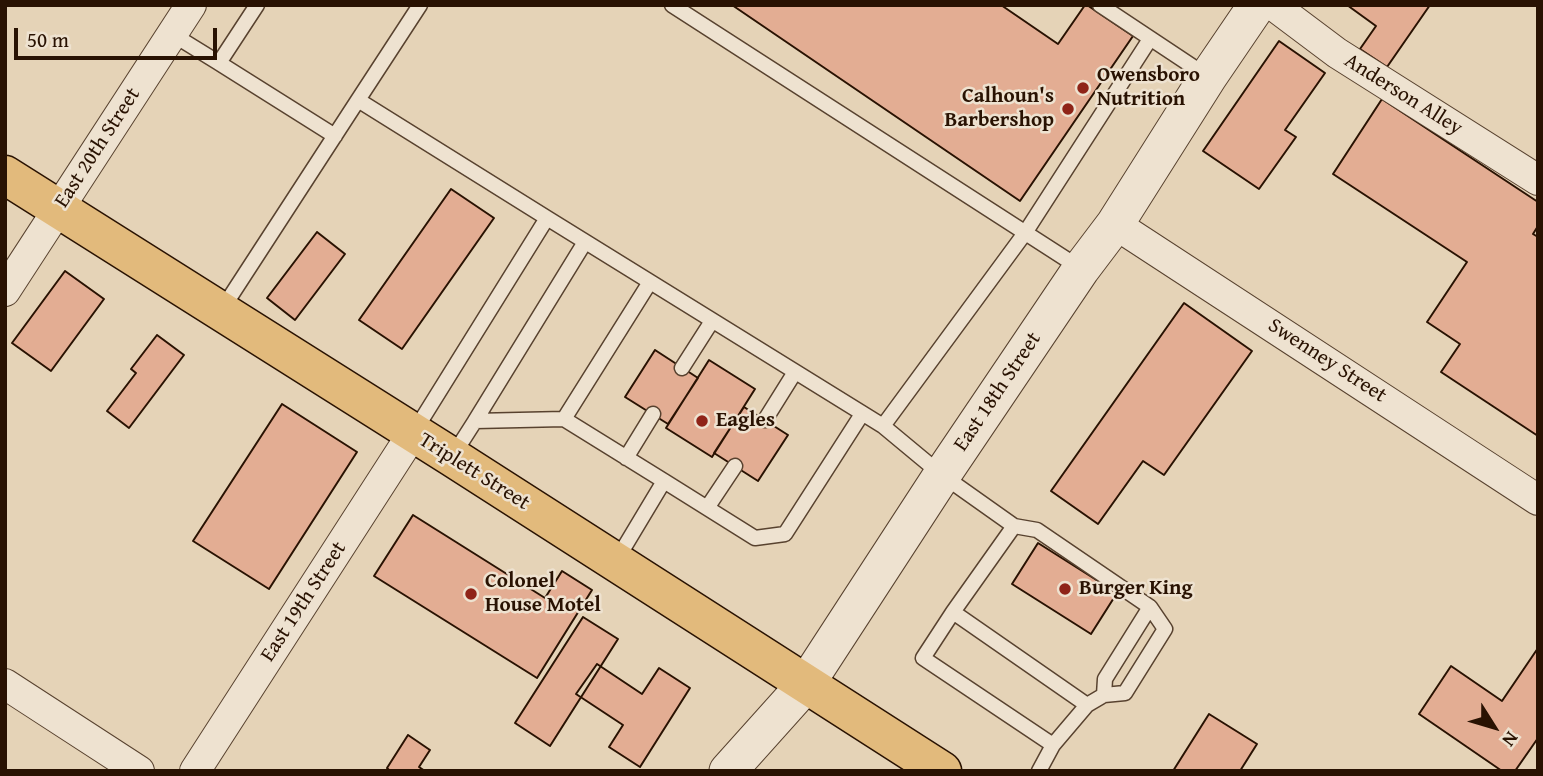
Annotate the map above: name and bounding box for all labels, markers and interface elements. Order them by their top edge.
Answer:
scale bar [18,14,220,58]
text: 50 m [27,24,69,55]
street label: Anderson Alley [1339,49,1467,141]
place label: Owensboro Nutrition [1097,63,1200,113]
marker: Owensboro Nutrition [1075,80,1091,96]
street label: East 20th Street [50,83,146,213]
place label: Calhoun's Barbershop [945,84,1054,134]
marker: Calhoun's Barbershop [1060,101,1076,117]
street label: Swenney Street [1263,313,1391,409]
street label: East 18th Street [949,328,1047,456]
place label: Eagles [716,408,775,434]
marker: Eagles [694,413,710,429]
street label: Triplett Street [414,428,534,516]
street label: East 19th Street [256,537,352,667]
place label: Colonel House Motel [485,569,601,619]
place label: Burger King [1079,576,1193,602]
marker: Burger King [1057,581,1073,597]
marker: Colonel House Motel [463,586,479,602]
north arrow [1459,692,1529,762]
text: N [1496,726,1526,753]

